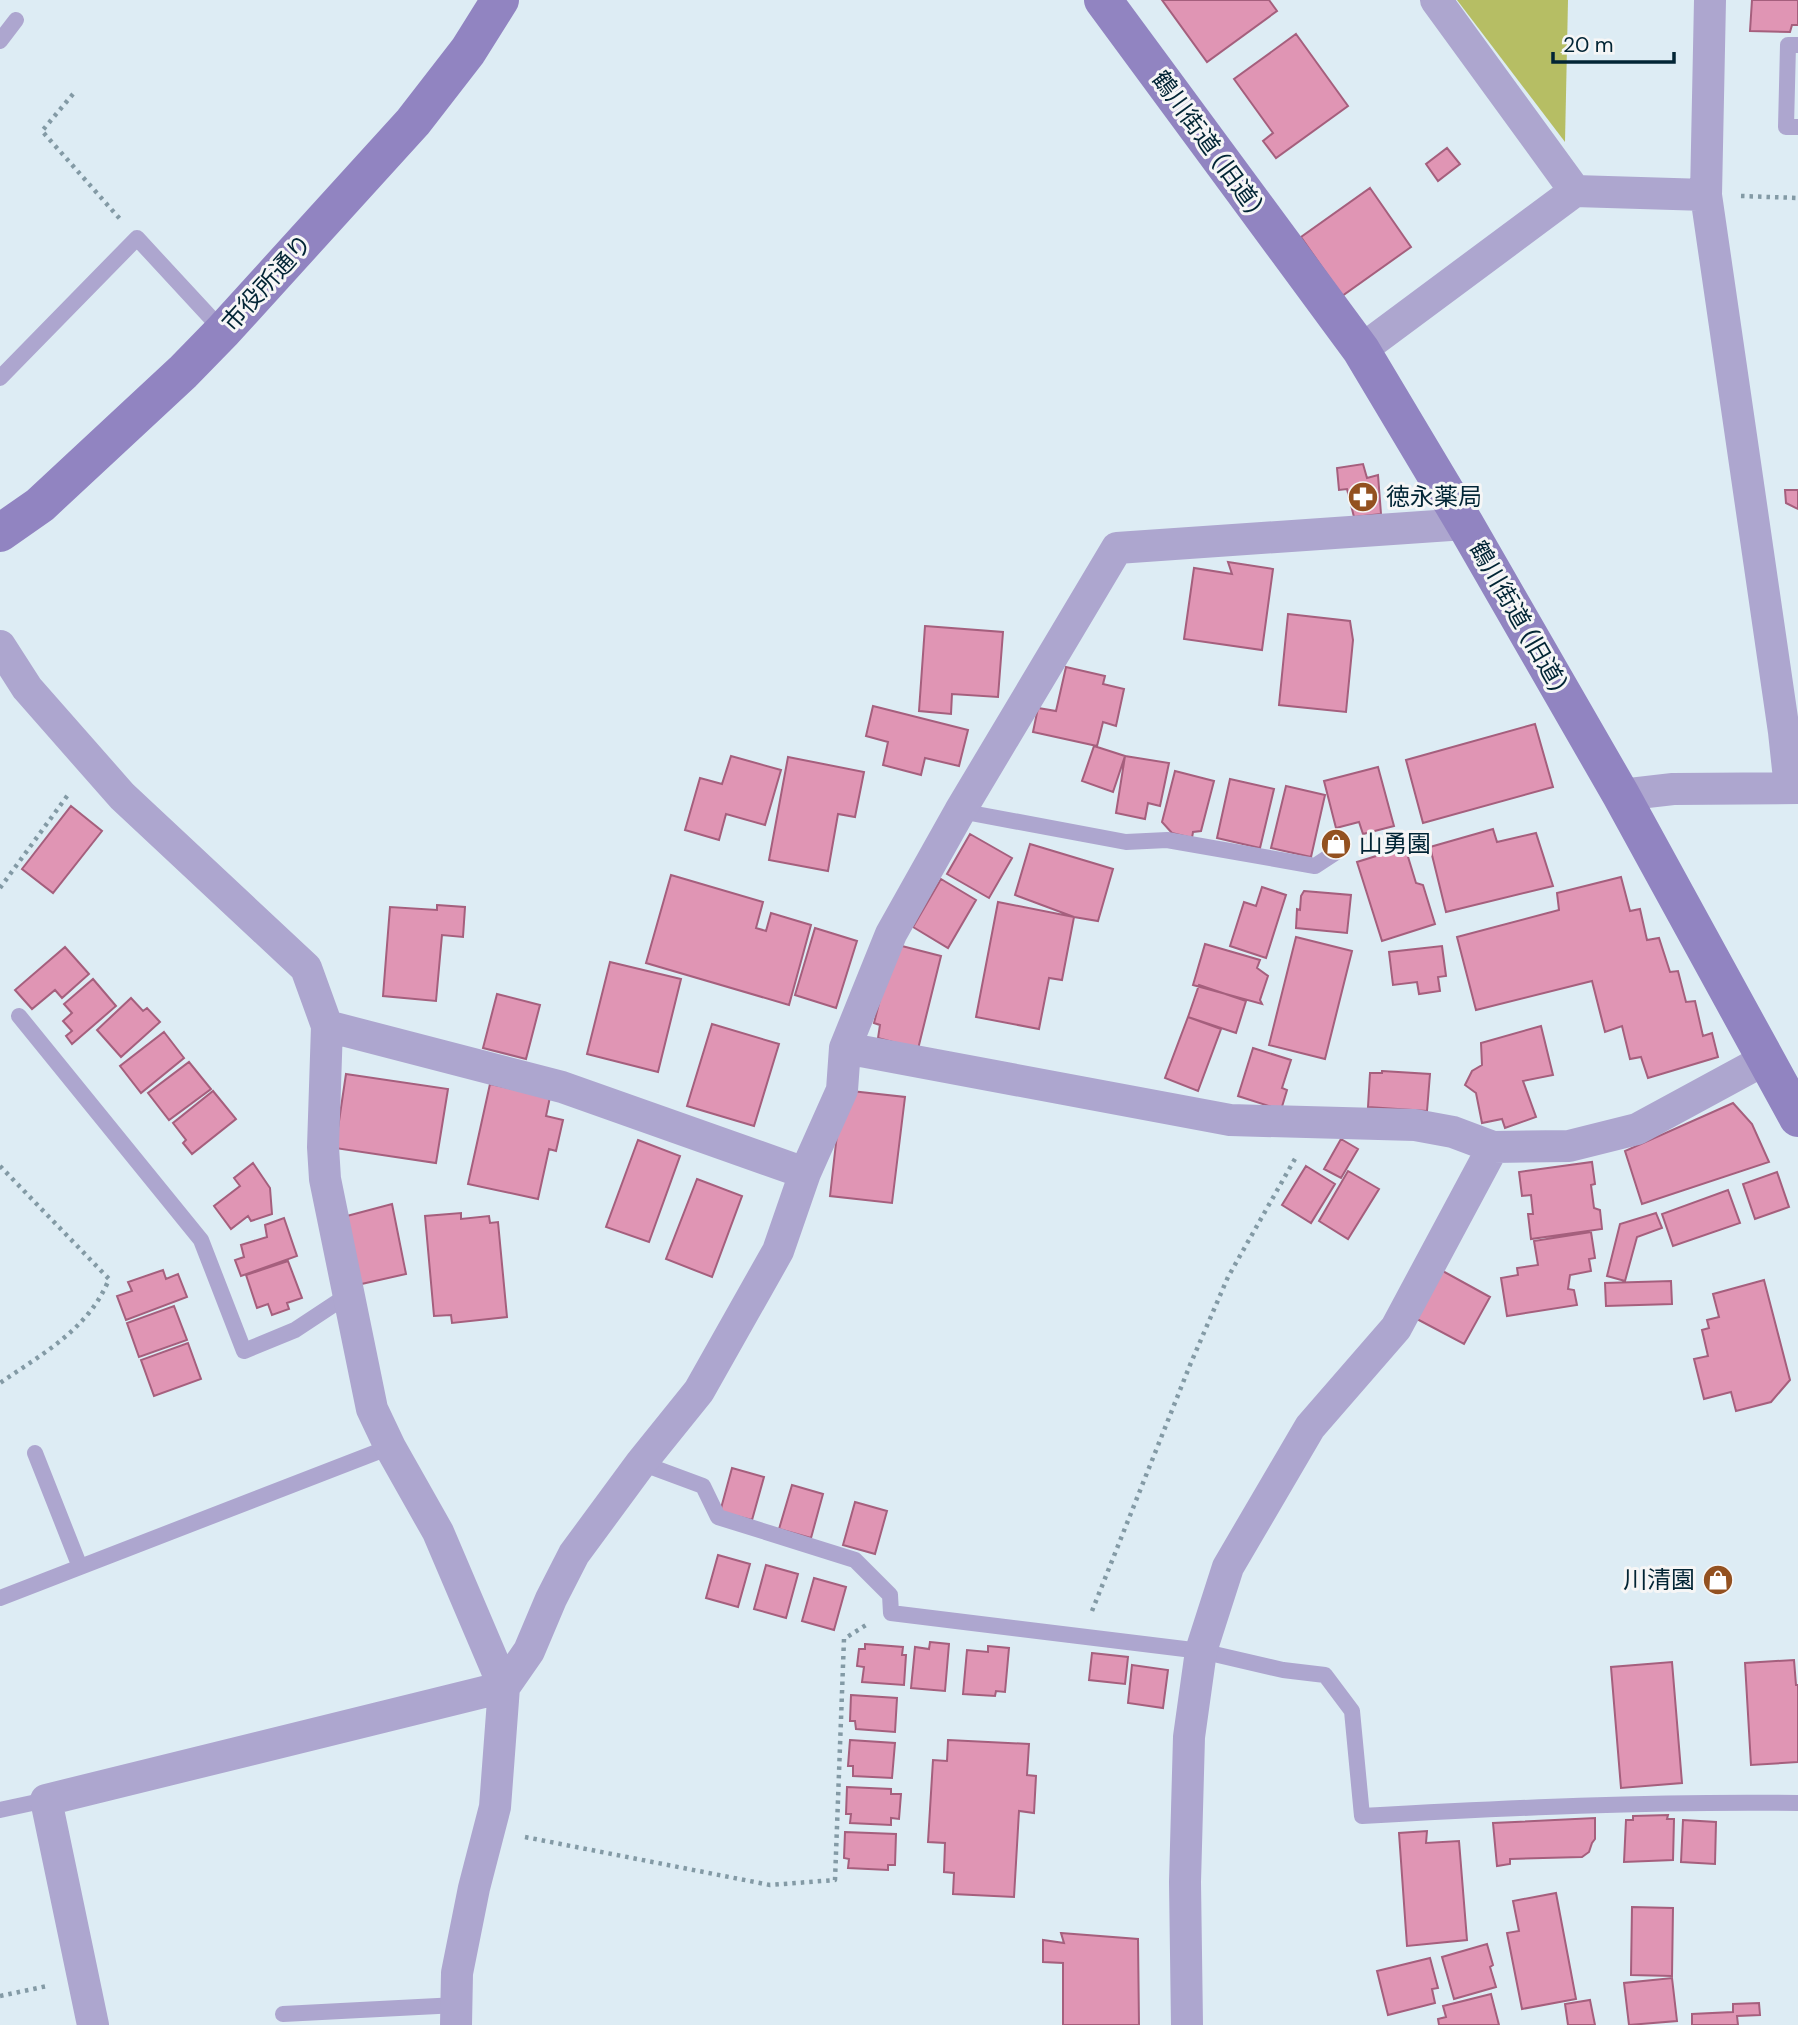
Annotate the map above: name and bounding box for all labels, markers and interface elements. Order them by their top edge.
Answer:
scale bar [1553,21,1674,65]
text: 20 m [1563,31,1614,59]
street label: 鶴川街道 (旧道) [1145,65,1269,219]
street label: 市役所通り [215,228,318,338]
pharmacy icon: 徳永薬局 [1346,480,1380,514]
place label: 徳永薬局 [1386,481,1482,512]
street label: 鶴川街道 (旧道) [1463,535,1574,696]
shop icon: 山勇園 [1319,827,1353,861]
place label: 山勇園 [1359,828,1431,859]
shop icon: 川清園 [1701,1563,1735,1597]
place label: 川清園 [1623,1564,1695,1595]

